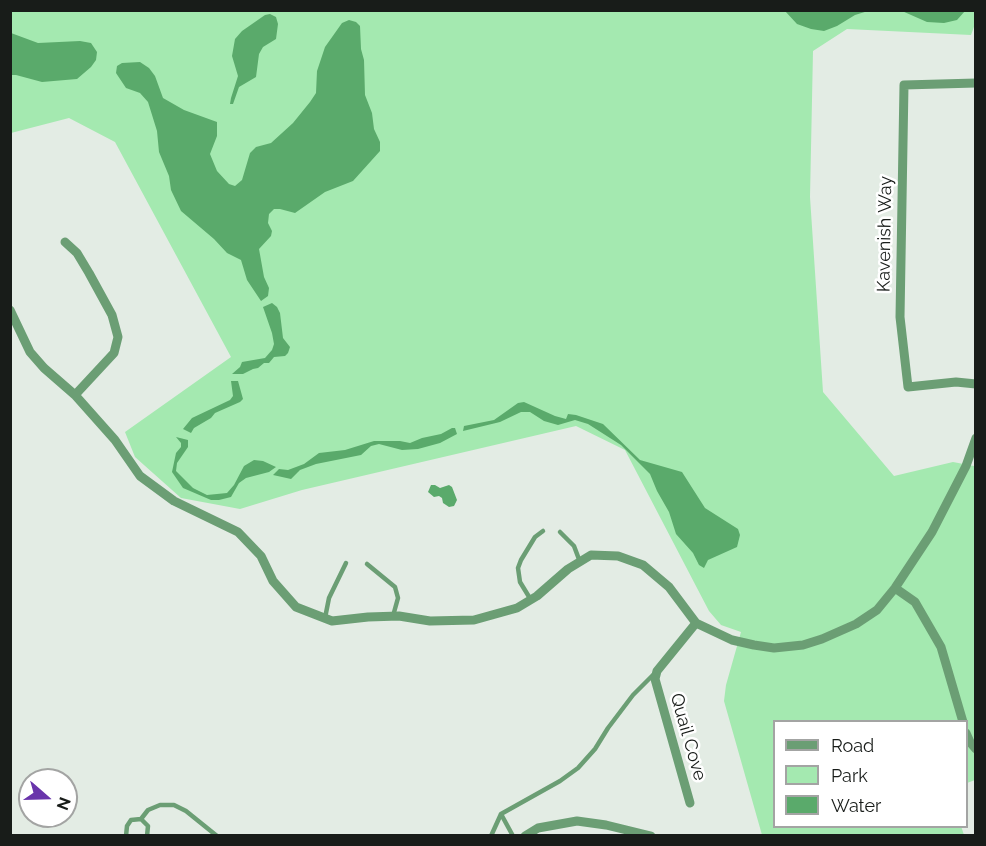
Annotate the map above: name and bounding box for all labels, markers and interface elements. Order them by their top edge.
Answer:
street label: Kavenish Way [873,176,897,292]
street label: Quail Cove [665,691,711,783]
legend [773,720,968,828]
text: Road [831,735,874,756]
text: Park [831,765,868,786]
north arrow [18,768,78,828]
text: N [52,795,75,813]
text: Water [831,795,881,816]

